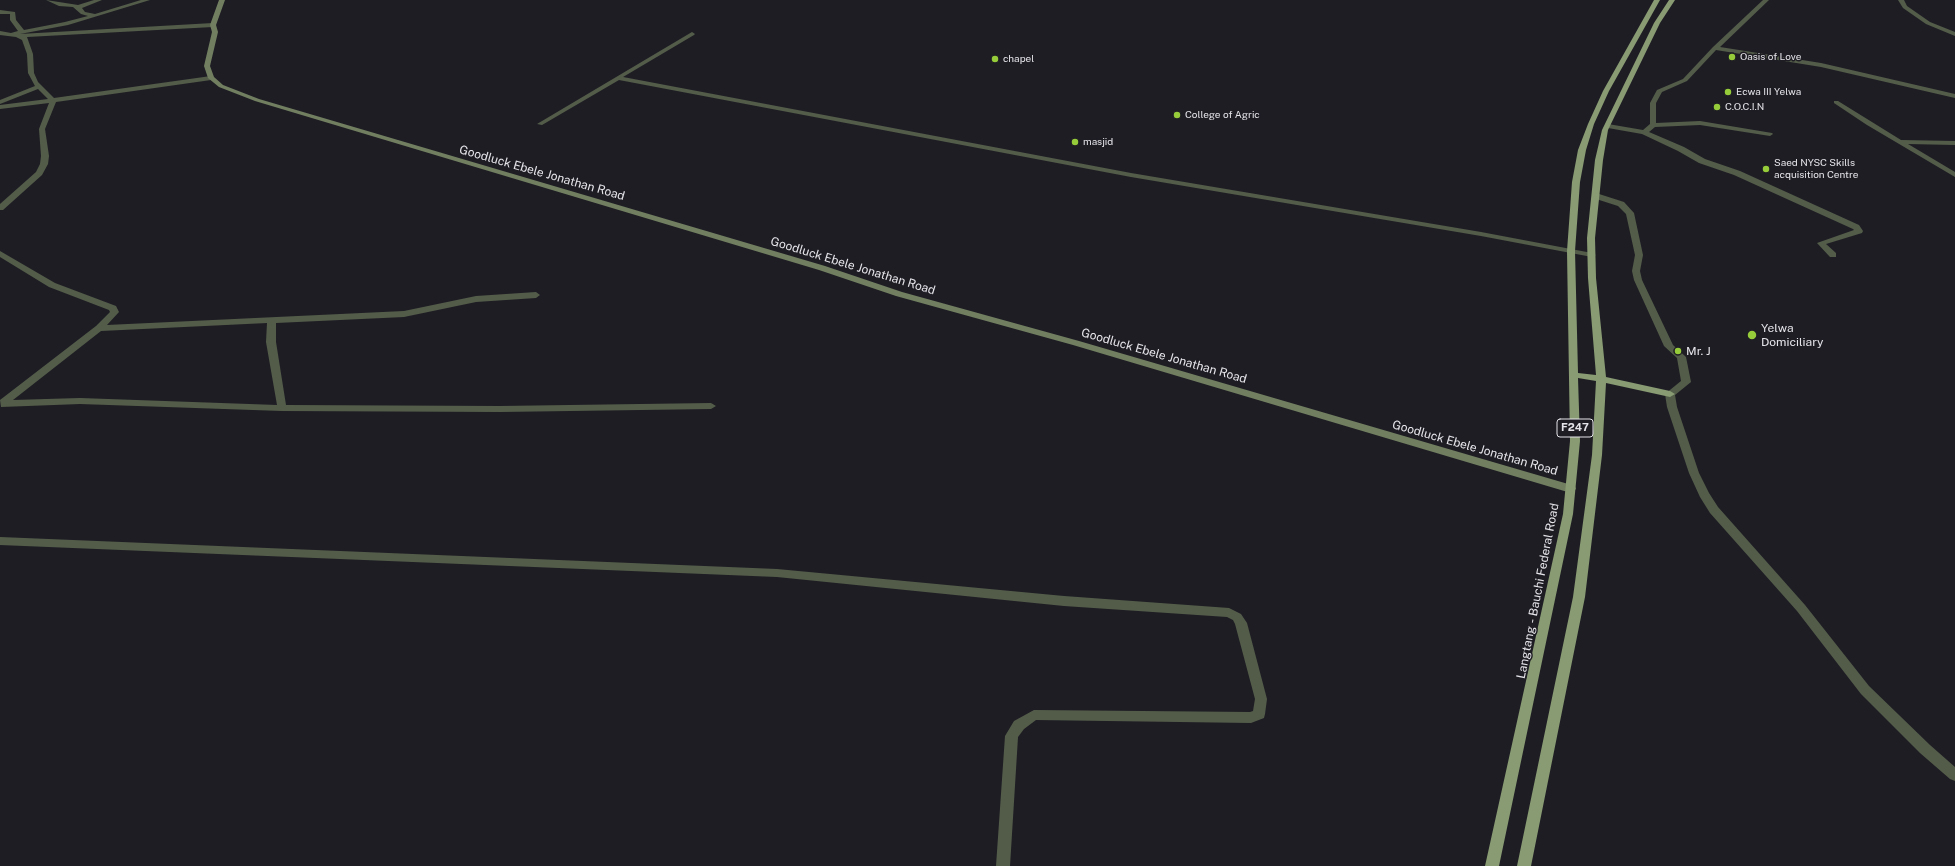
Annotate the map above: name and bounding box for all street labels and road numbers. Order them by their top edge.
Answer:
street label: Goodluck Ebele Jonathan Road [458,142,626,204]
street label: Goodluck Ebele Jonathan Road [769,234,937,298]
street label: Goodluck Ebele Jonathan Road [1080,325,1248,387]
street label: Goodluck Ebele Jonathan Road [1391,417,1559,479]
road number: F247 [1557,419,1593,437]
street label: Langtang - Bauchi Federal Road [1514,502,1562,680]

